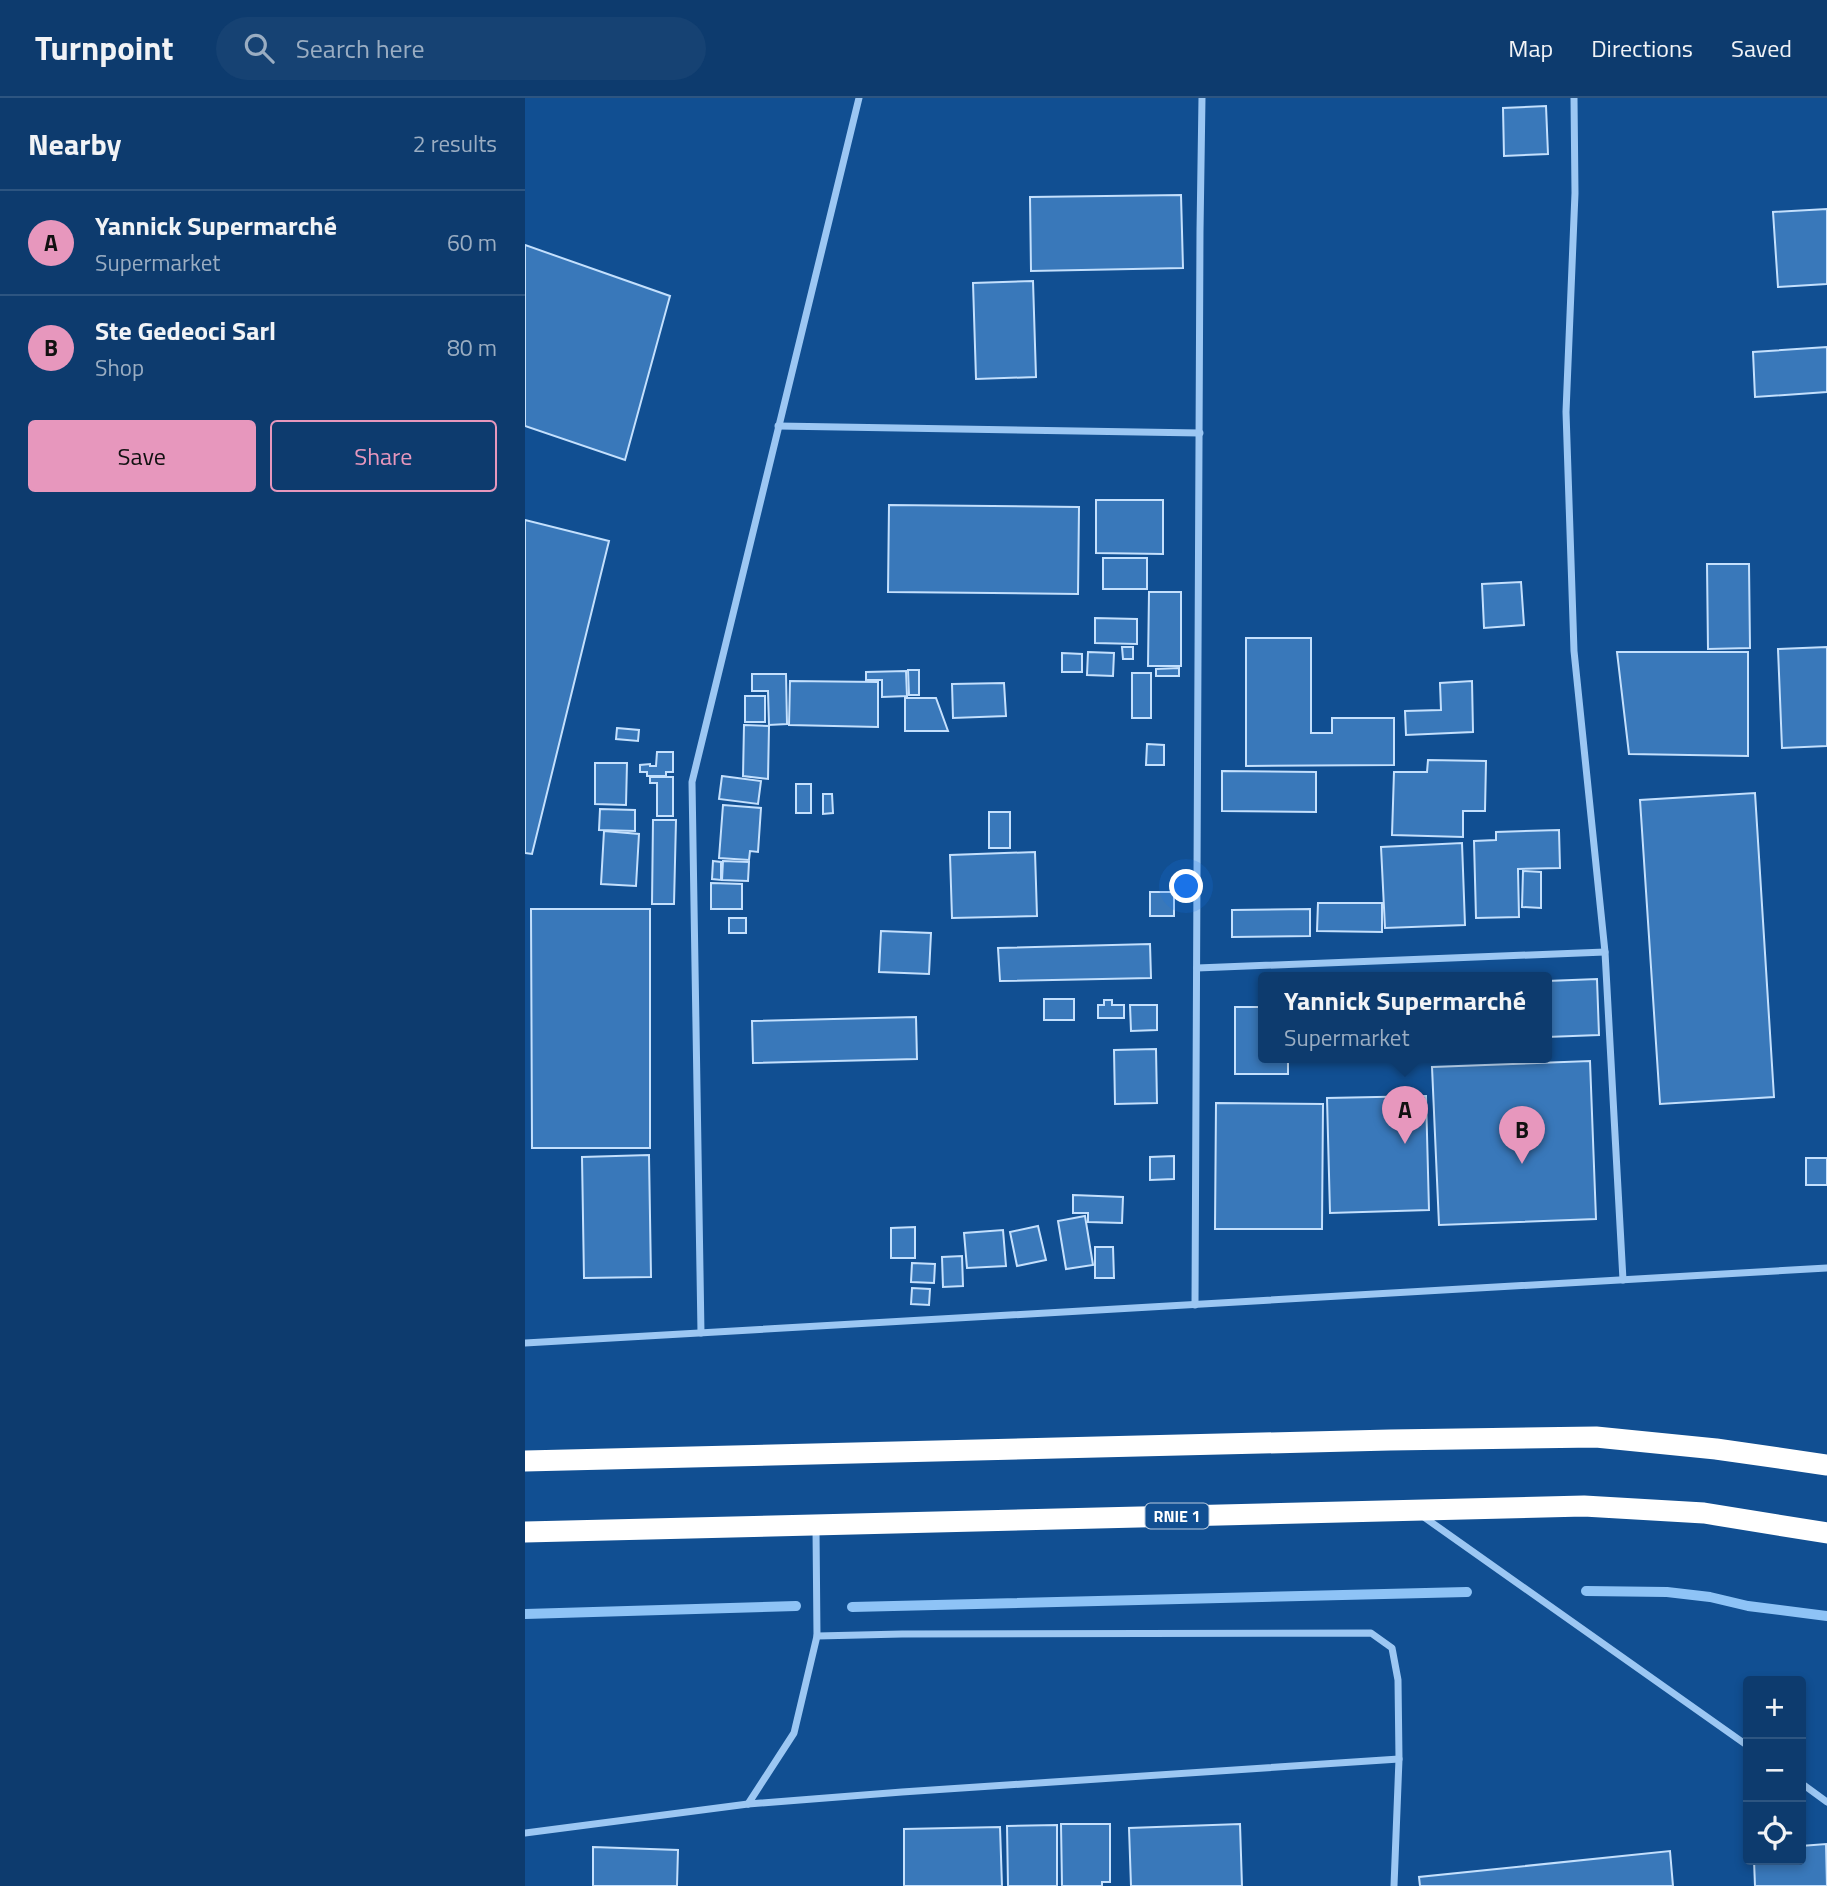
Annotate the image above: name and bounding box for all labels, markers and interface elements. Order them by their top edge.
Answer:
search box [216,17,706,80]
text: Turnpoint [35,23,174,73]
icon: search [240,29,278,67]
text: Search here [296,29,425,68]
text: Map [1508,30,1553,66]
text: Directions [1591,30,1693,66]
text: Saved [1731,30,1792,66]
text: Nearby [28,121,121,167]
text: 2 results [413,126,497,161]
text: Yannick Supermarché [95,206,337,245]
text: A [44,225,58,260]
text: 60 m [447,225,497,260]
text: Supermarket [95,245,220,280]
text: Ste Gedeoci Sarl [95,311,276,350]
text: B [44,330,58,365]
text: 80 m [447,330,497,365]
text: Shop [95,350,144,385]
button: Save [28,420,256,492]
button: Share [270,420,497,492]
your location [1169,869,1203,903]
popup [1258,972,1552,1063]
text: Yannick Supermarché [1284,981,1526,1020]
text: Supermarket [1284,1020,1409,1055]
pin: A [1382,1086,1428,1144]
pin: B [1499,1106,1545,1164]
road number: RNIE 1 [1145,1504,1209,1528]
map controls [1743,1676,1806,1865]
button: + [1743,1676,1806,1739]
button: − [1743,1739,1806,1802]
button: locate [1743,1802,1806,1865]

